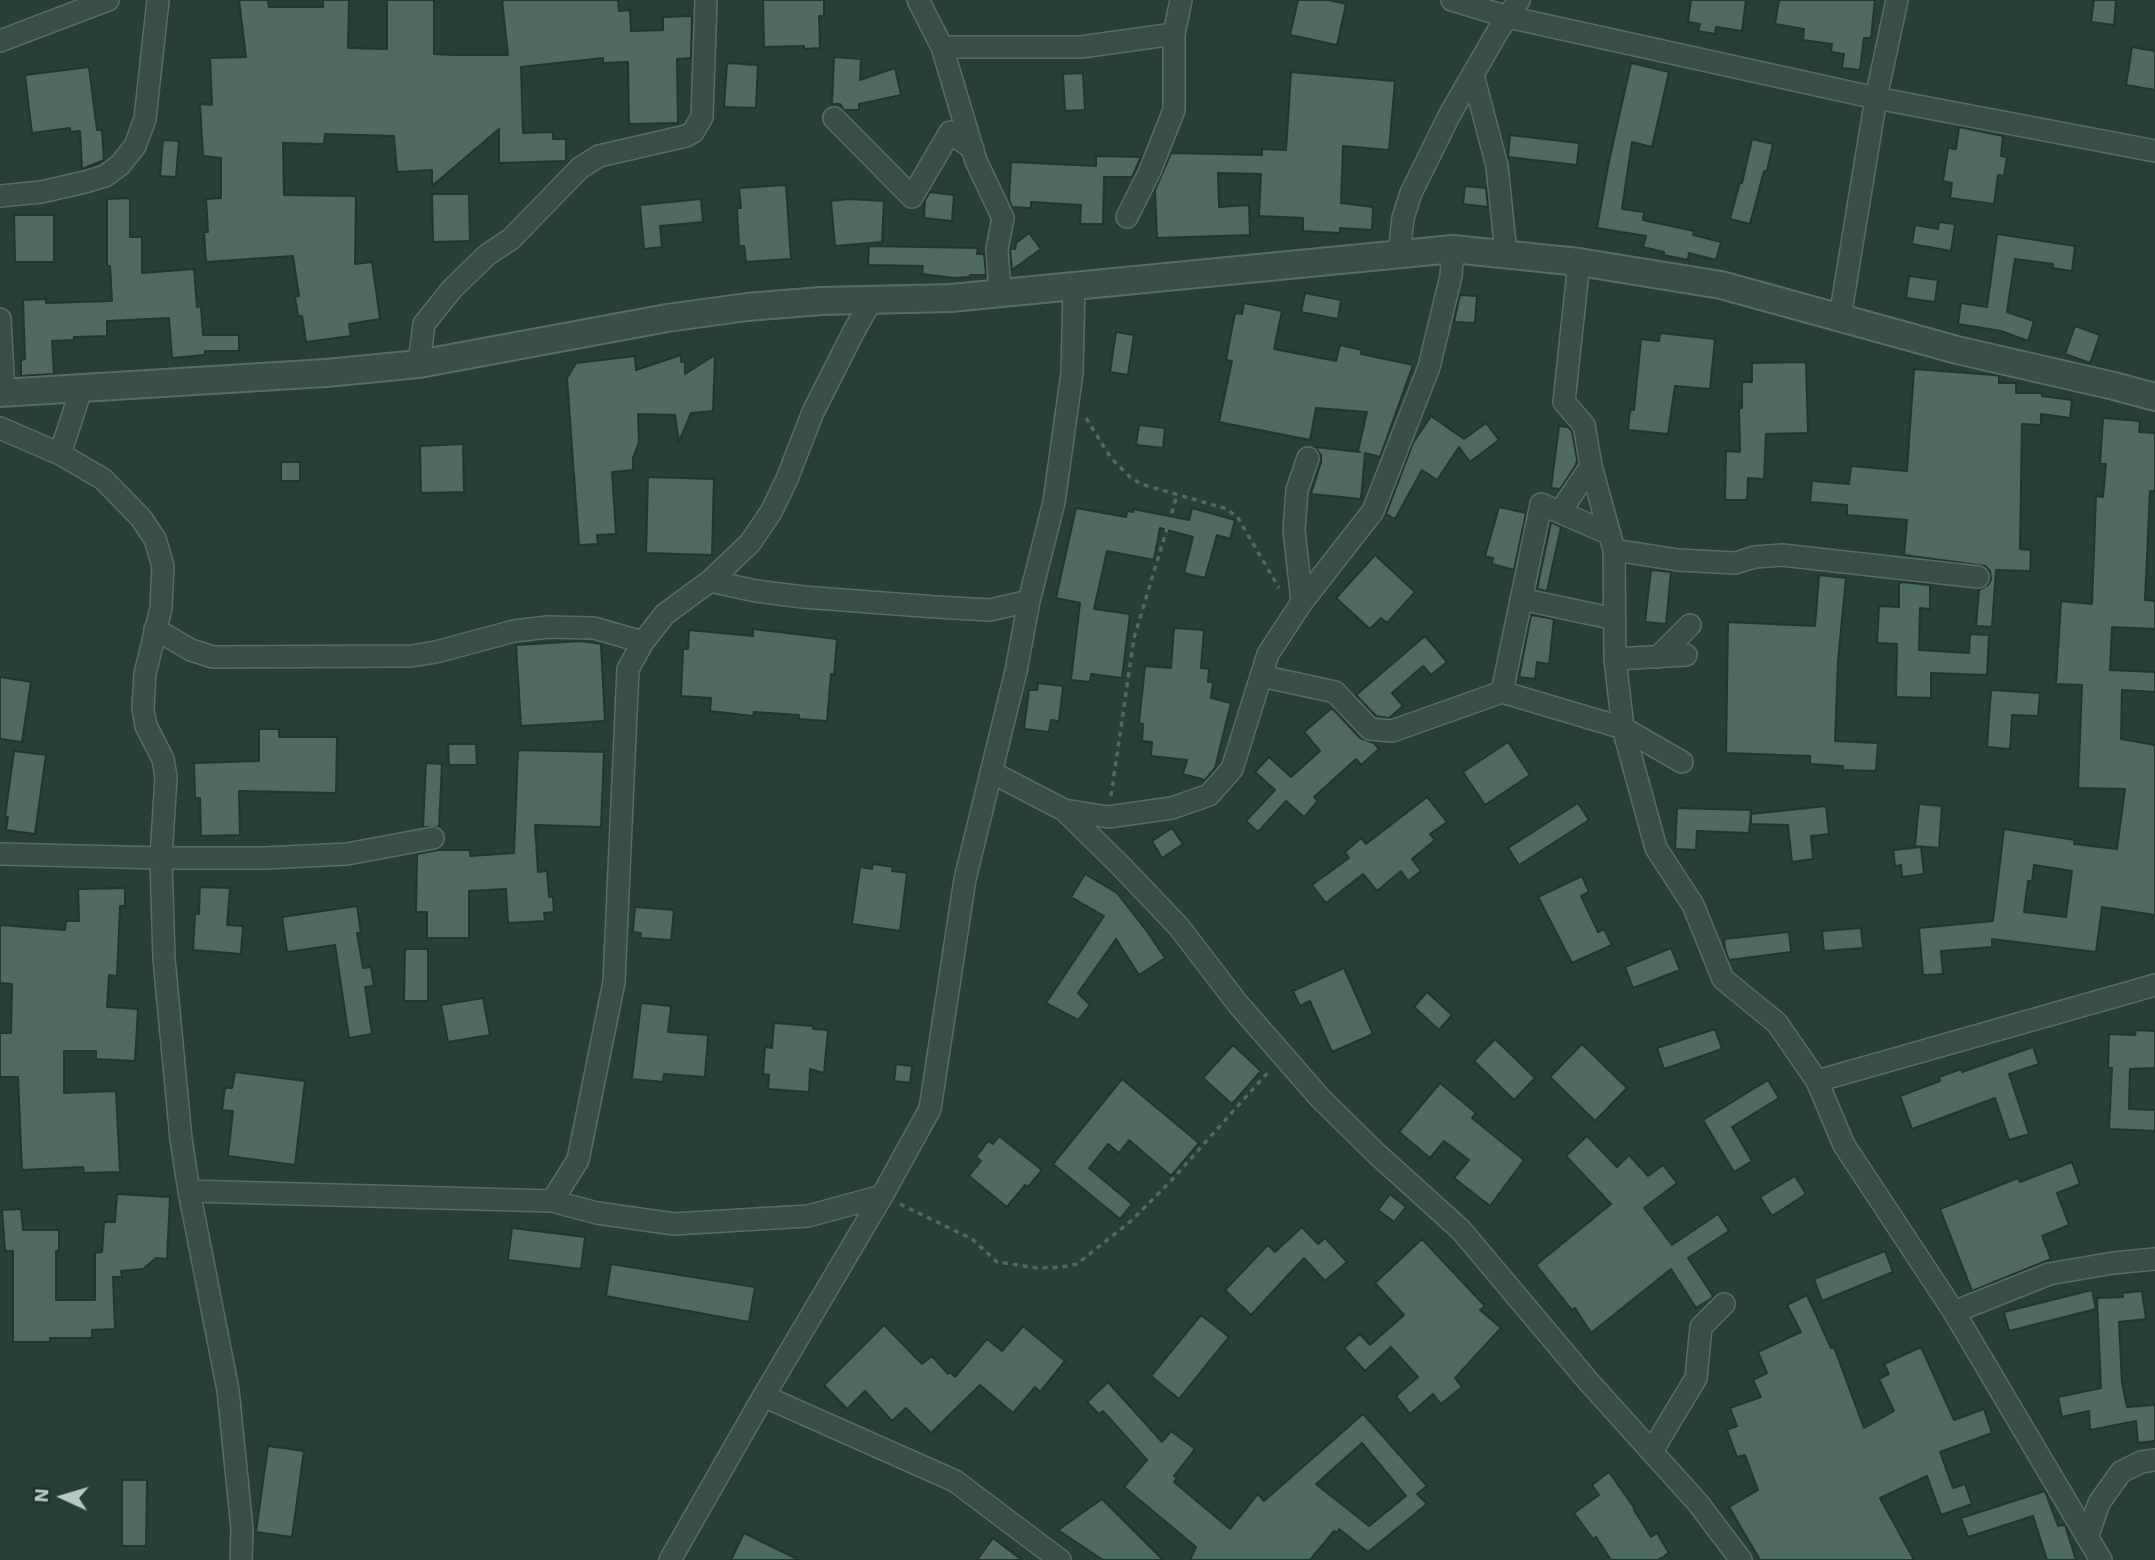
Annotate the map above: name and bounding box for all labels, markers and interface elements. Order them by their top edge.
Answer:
north arrow [28,1462,98,1532]
text: N [30,1488,54,1503]

